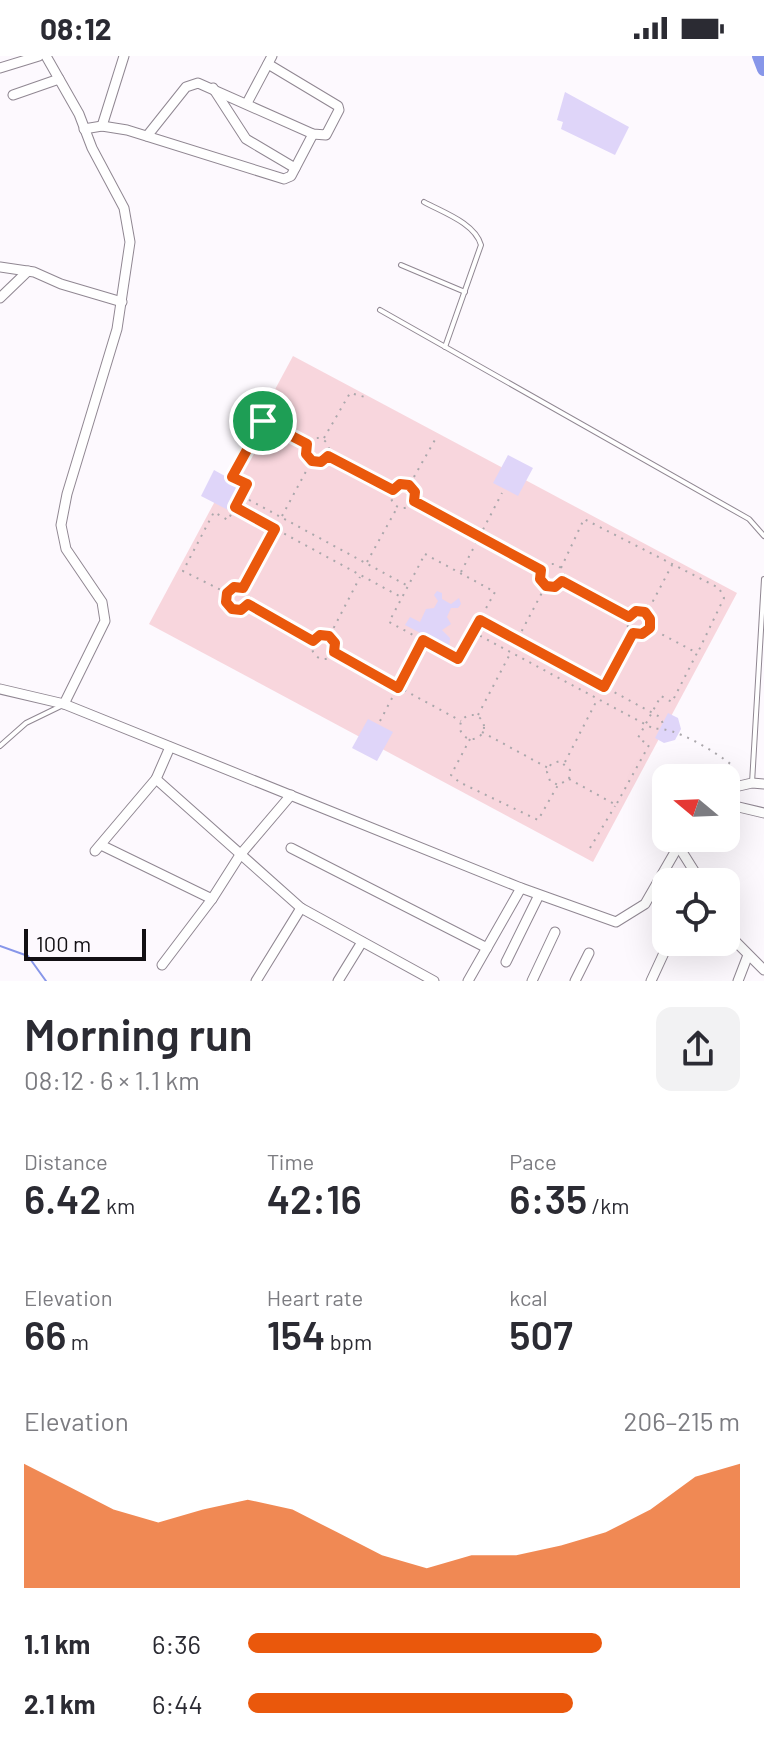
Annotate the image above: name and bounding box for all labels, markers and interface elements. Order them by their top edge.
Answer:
text: 08:12 [40,10,112,46]
pin [229,387,297,455]
icon: arrive [241,399,285,443]
north arrow [652,764,740,852]
map controls [652,764,740,956]
button: locate [652,868,740,956]
scale bar [24,925,146,961]
text: 100 m [36,930,91,956]
text: Morning run [24,1007,253,1060]
button: share [656,1007,740,1091]
text: 08:12 · 6 × 1.1 km [24,1064,200,1095]
text: Distance [24,1148,108,1174]
text: Time [267,1148,314,1174]
text: Pace [509,1148,557,1174]
text: 6.42 [24,1174,102,1222]
text: 42:16 [267,1174,362,1222]
text: 6:35 [509,1174,587,1222]
text: km [102,1192,135,1218]
text: /km [587,1192,630,1218]
text: Elevation [24,1284,113,1310]
text: Heart rate [267,1284,363,1310]
text: kcal [509,1284,548,1310]
text: 66 [24,1310,66,1358]
text: 154 [267,1310,325,1358]
text: 507 [509,1310,573,1358]
text: m [66,1328,89,1354]
text: bpm [325,1328,372,1354]
text: Elevation [24,1405,129,1436]
text: 206–215 m [624,1405,740,1436]
text: 1.1 km [24,1628,90,1659]
text: 6:36 [152,1628,201,1659]
text: 2.1 km [24,1688,96,1719]
text: 6:44 [152,1688,203,1719]

